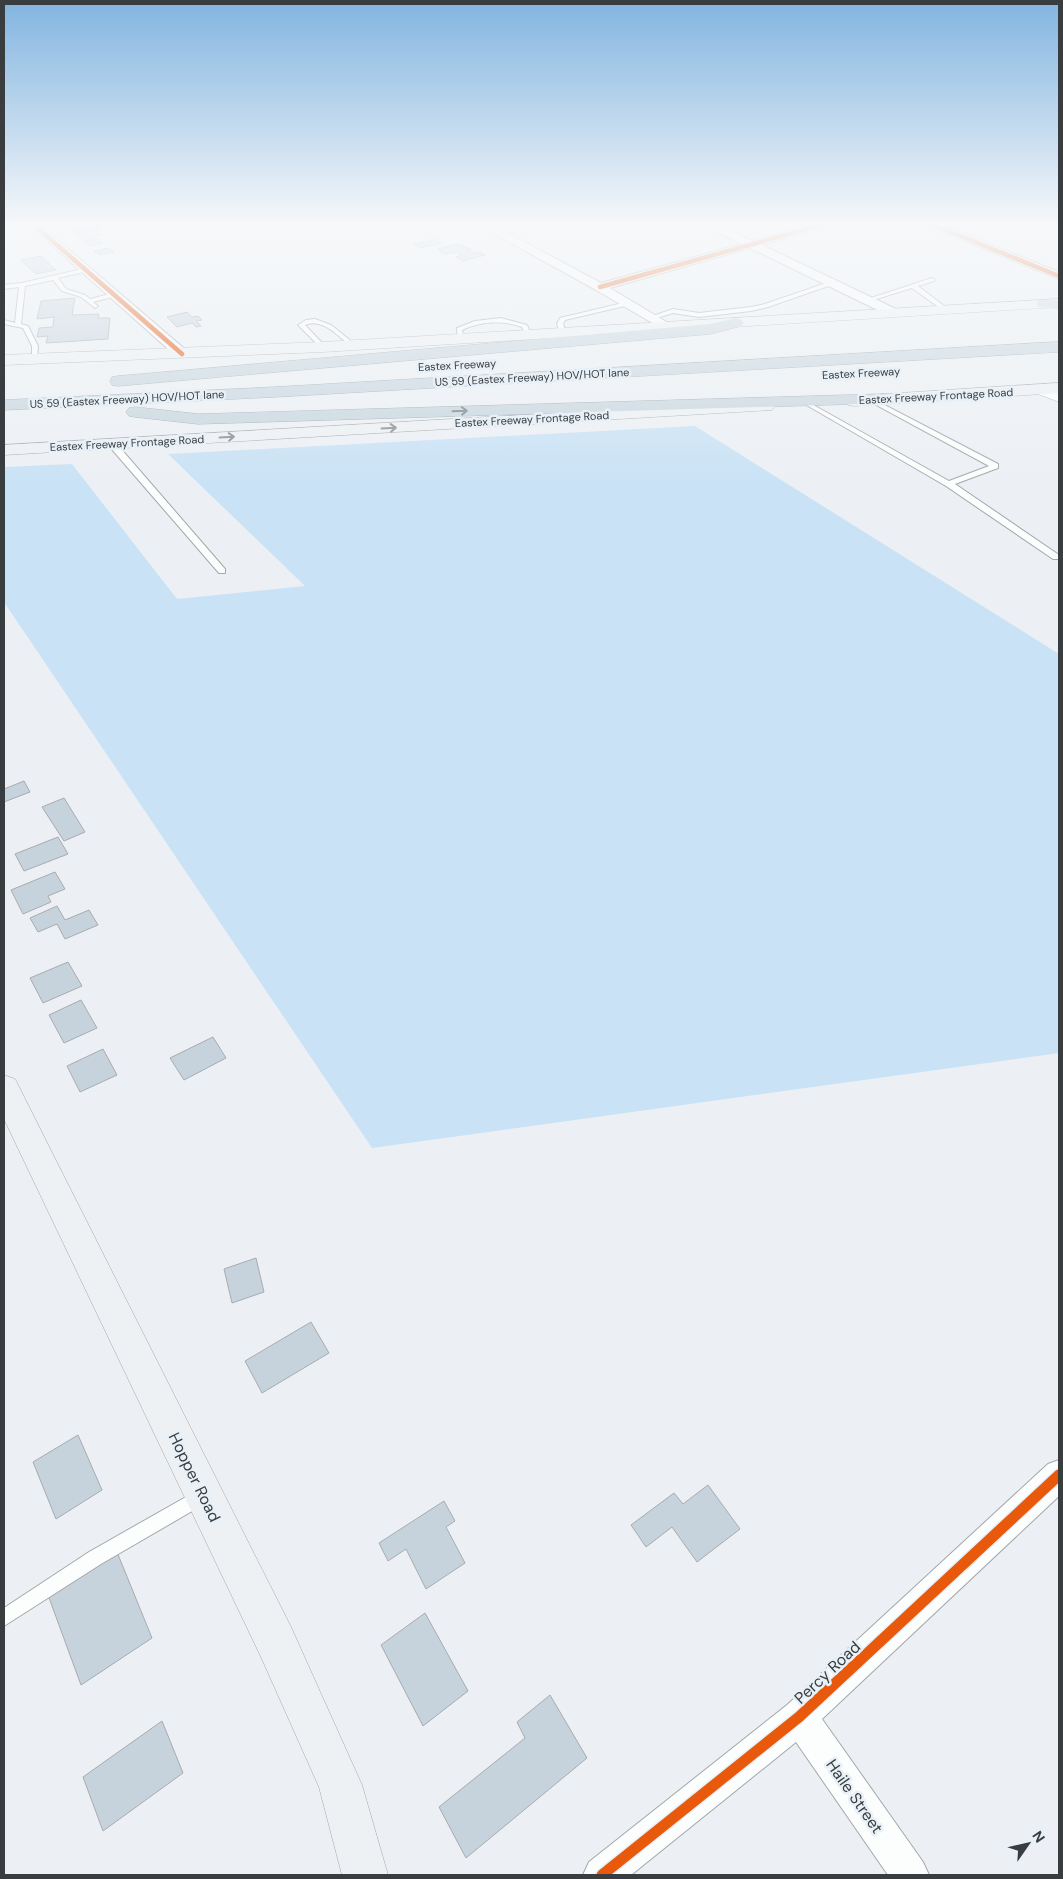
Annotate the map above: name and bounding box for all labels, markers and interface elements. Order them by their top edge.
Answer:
street label: Eastex Freeway [418,356,496,374]
street label: Eastex Freeway [822,364,900,382]
street label: US 59 (Eastex Freeway) HOV/HOT lane [434,365,630,389]
street label: Eastex Freeway Frontage Road [858,385,1014,407]
street label: US 59 (Eastex Freeway) HOV/HOT lane [29,387,225,411]
one-way arrow [451,406,467,415]
street label: Eastex Freeway Frontage Road [454,408,610,430]
one-way arrow [381,423,397,432]
street label: Eastex Freeway Frontage Road [49,432,205,454]
one-way arrow [219,433,235,442]
street label: Hopper Road [164,1429,225,1525]
street label: Percy Road [790,1636,865,1708]
street label: Haile Street [821,1755,888,1837]
north arrow [1003,1819,1053,1869]
text: N [1028,1827,1049,1846]

